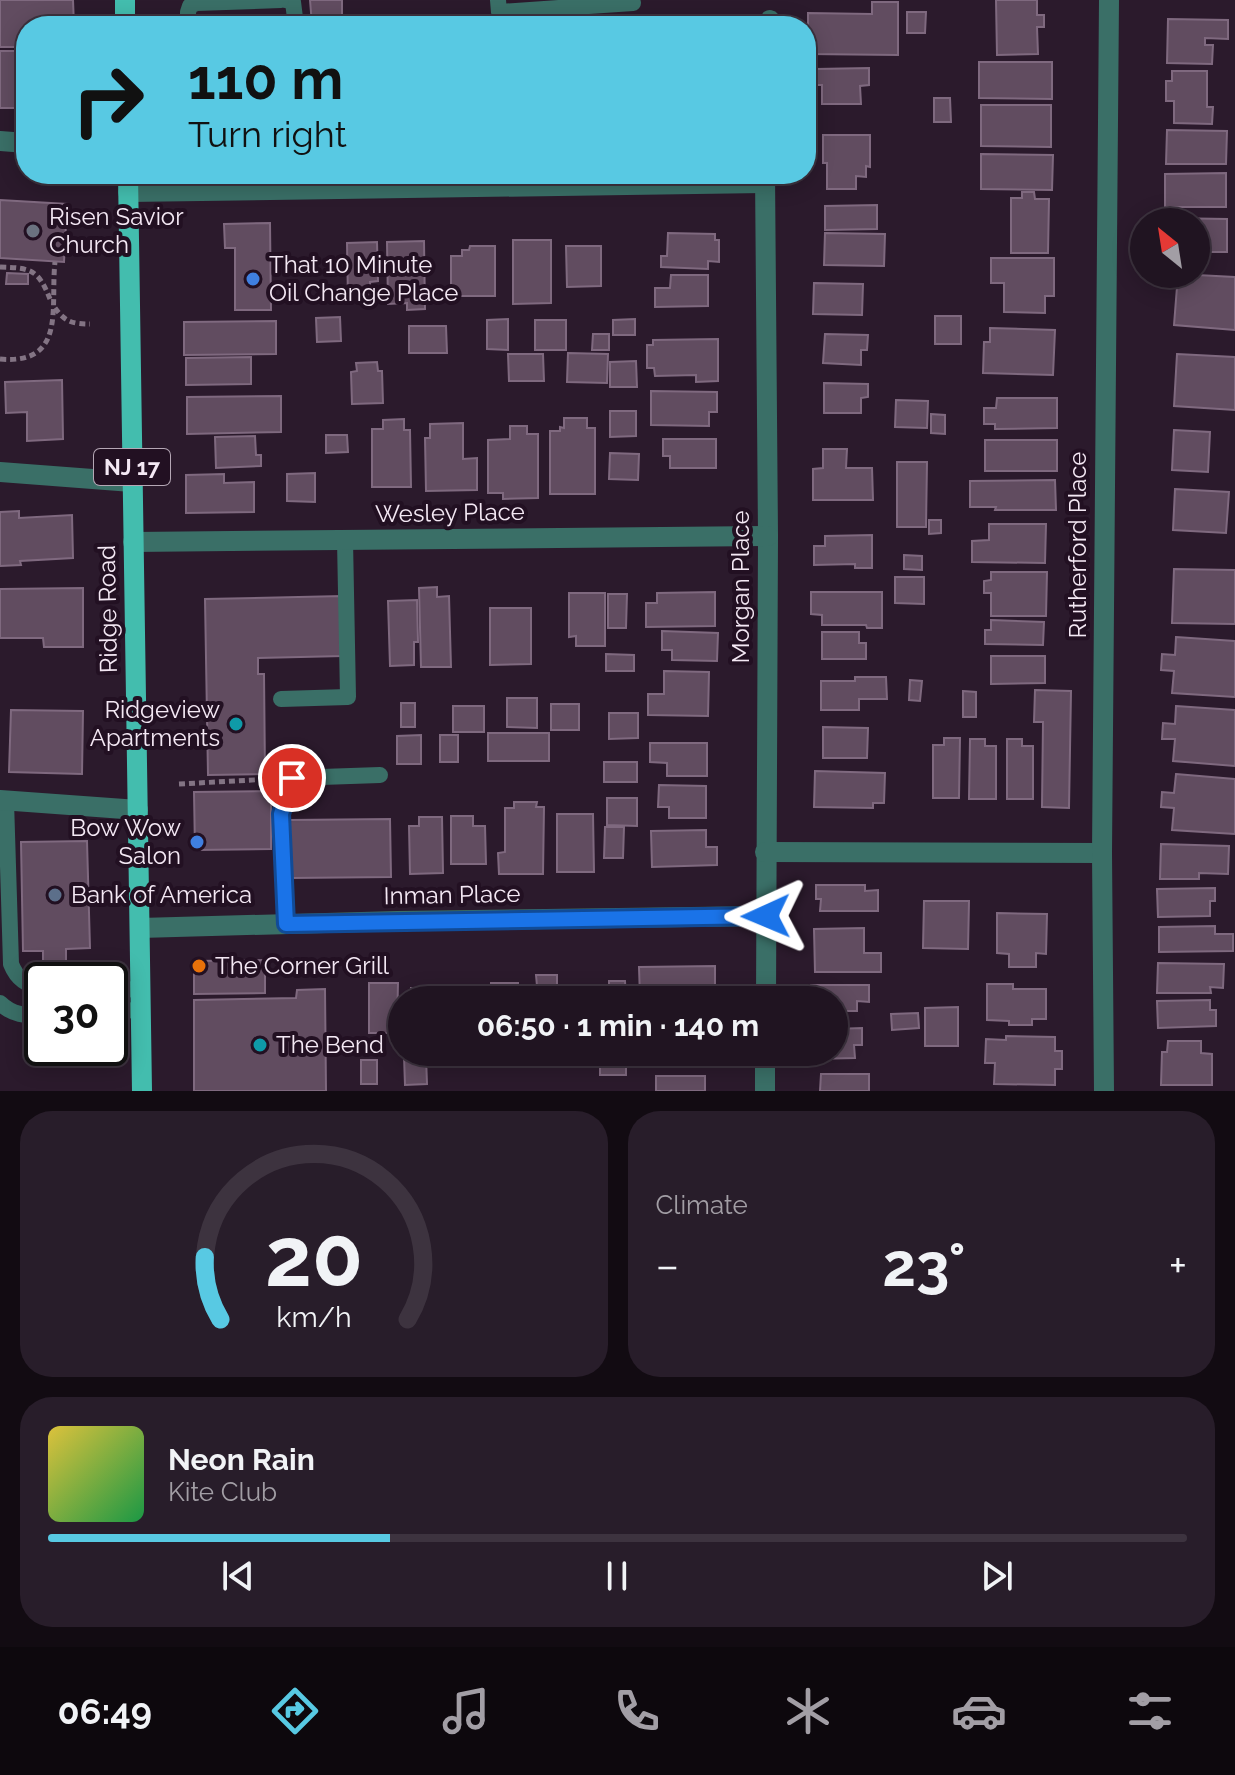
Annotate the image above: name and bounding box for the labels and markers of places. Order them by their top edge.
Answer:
place label: Risen Savior Church [49,202,184,259]
marker: Risen Savior Church [24,222,42,240]
place label: That 10 Minute Oil Change Place [269,250,458,307]
marker: That 10 Minute Oil Change Place [244,270,262,288]
place label: Ridgeview Apartments [90,695,220,752]
marker: Ridgeview Apartments [227,715,245,733]
pin [258,744,326,812]
place label: Bow Wow Salon [70,813,181,870]
marker: Bow Wow Salon [188,833,206,851]
place label: Bank of America [71,880,252,909]
marker: Bank of America [46,886,64,904]
place label: The Corner Grill [215,951,389,980]
marker: The Corner Grill [190,957,208,975]
place label: The Bend [276,1030,384,1059]
marker: The Bend [251,1036,269,1054]

